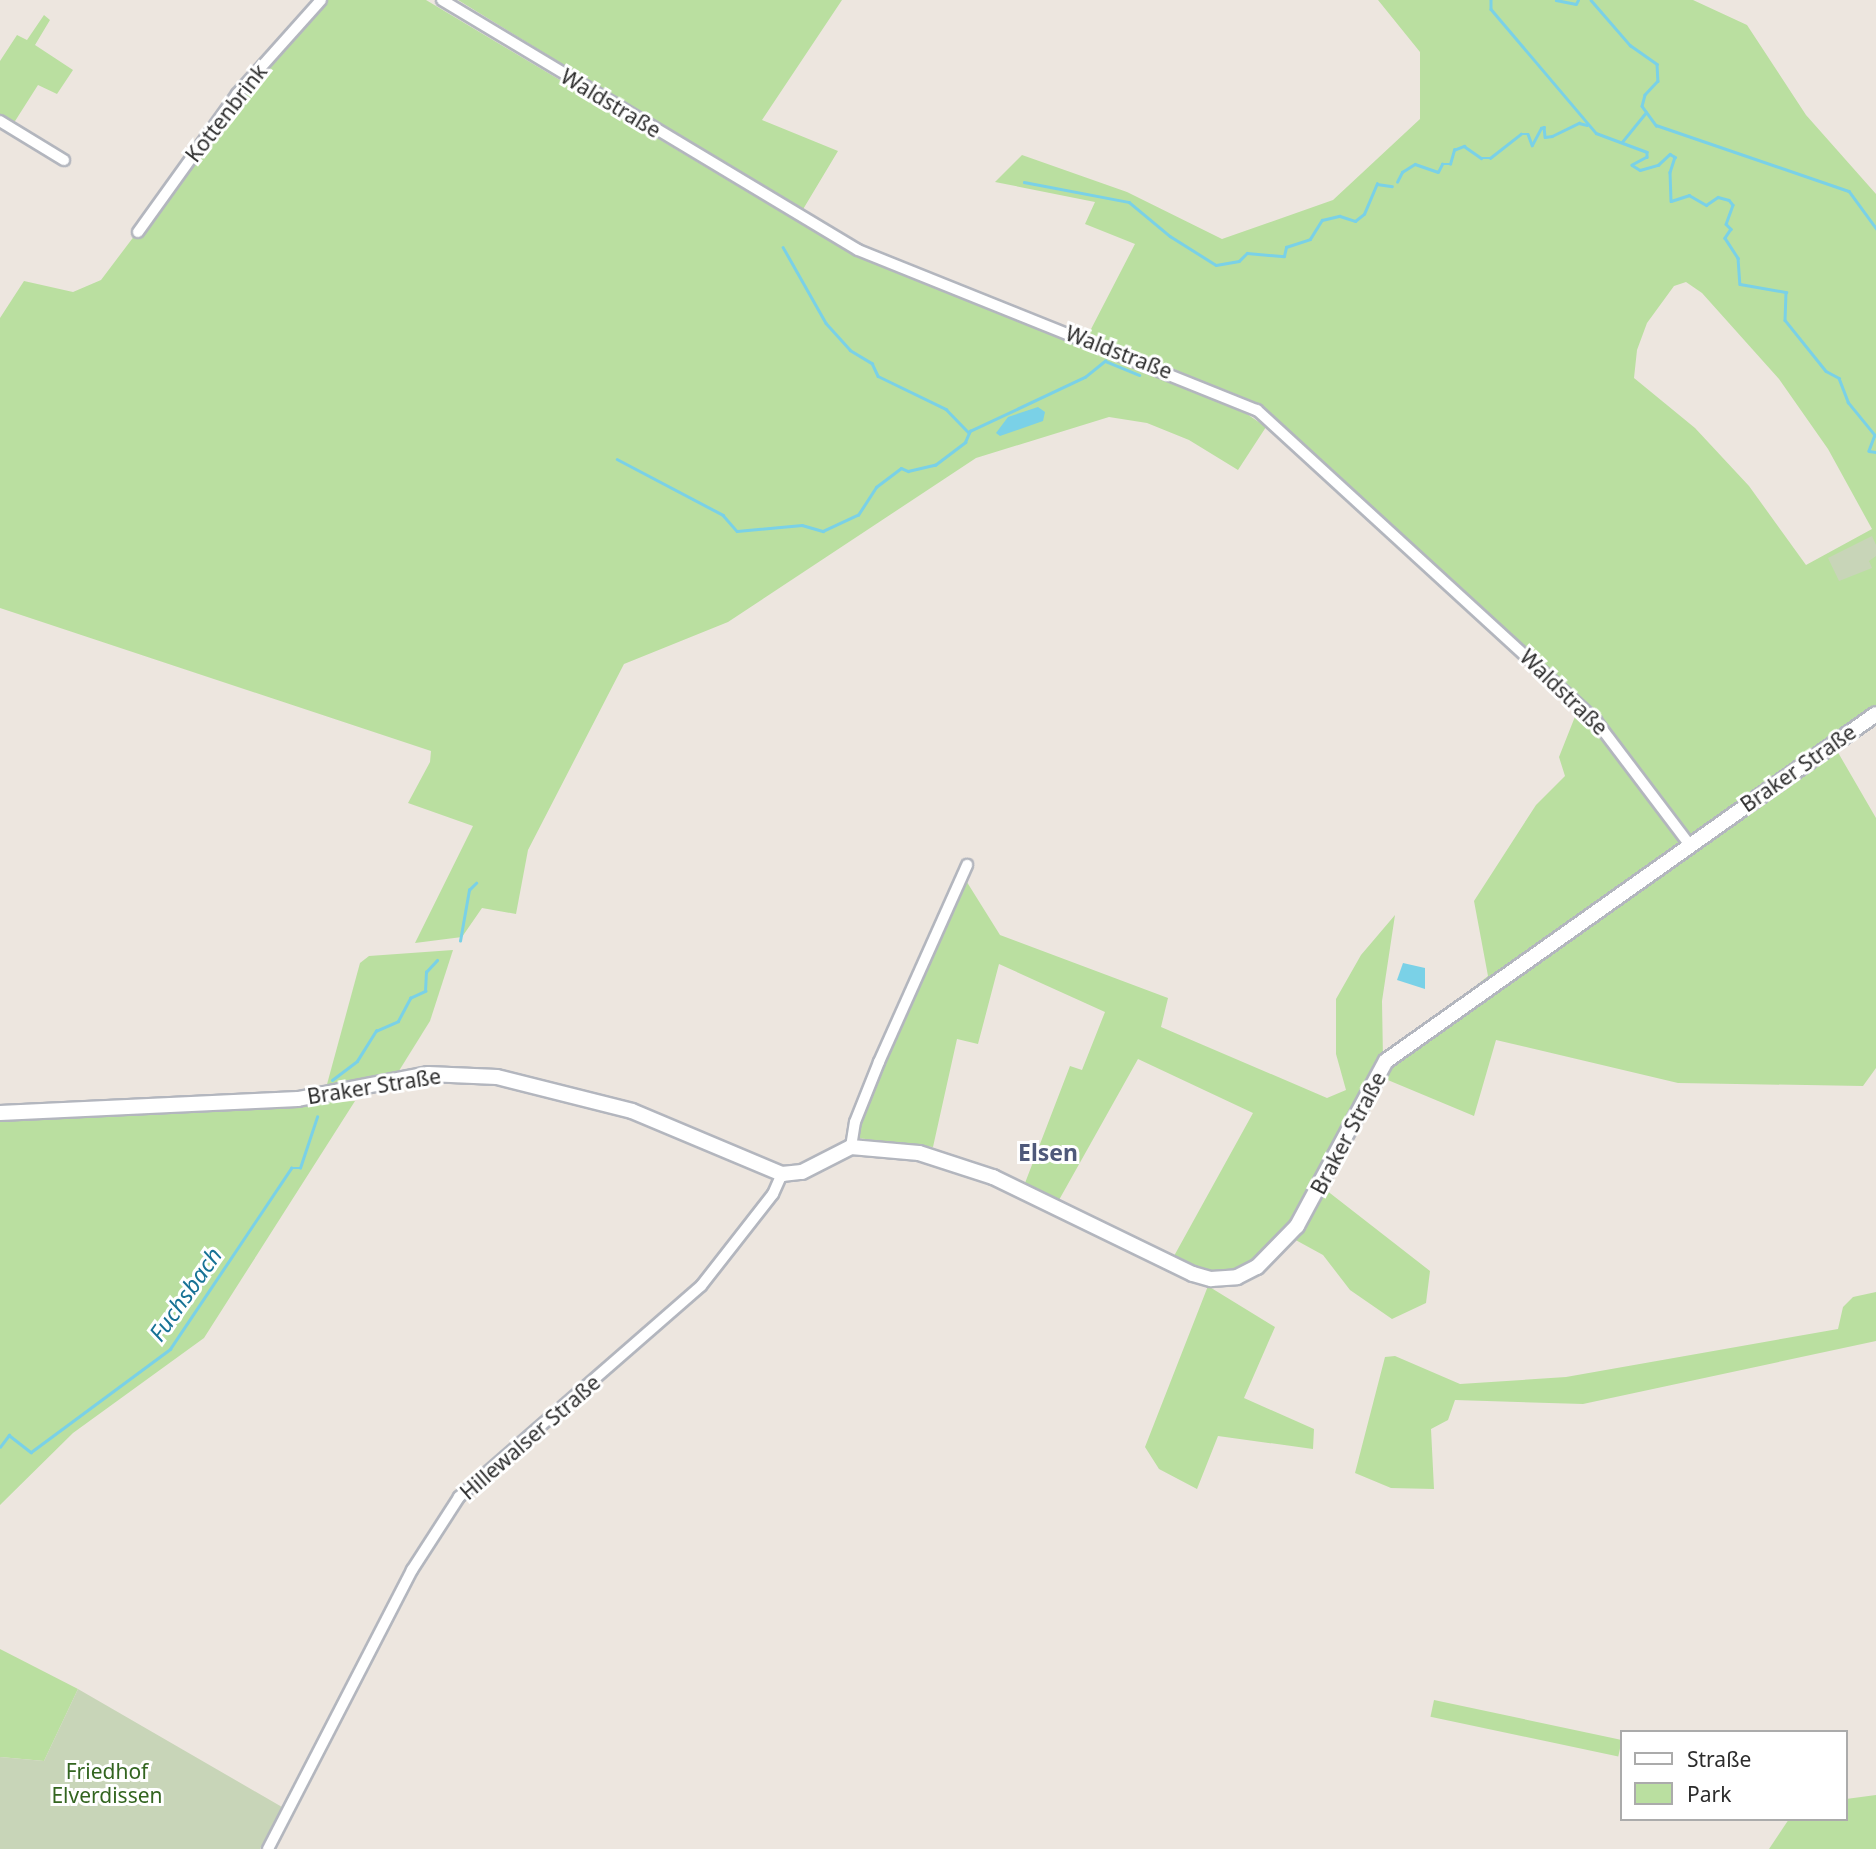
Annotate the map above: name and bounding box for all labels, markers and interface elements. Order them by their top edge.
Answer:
street label: Kottenbrink [180,59,272,167]
street label: Waldstraße [557,63,665,143]
street label: Waldstraße [1062,320,1176,384]
street label: Waldstraße [1515,644,1613,740]
street label: Braker Straße [1735,719,1861,817]
street label: Braker Straße [305,1063,443,1109]
street label: Braker Straße [1305,1067,1391,1199]
district label: Elsen [1018,1138,1078,1166]
water label: Fuchsbach [143,1242,227,1346]
street label: Hillewalser Straße [455,1369,605,1505]
legend [1620,1730,1848,1821]
text: Straße [1687,1745,1751,1773]
park label: Friedhof Elverdissen [51,1758,163,1808]
text: Park [1687,1780,1731,1808]

